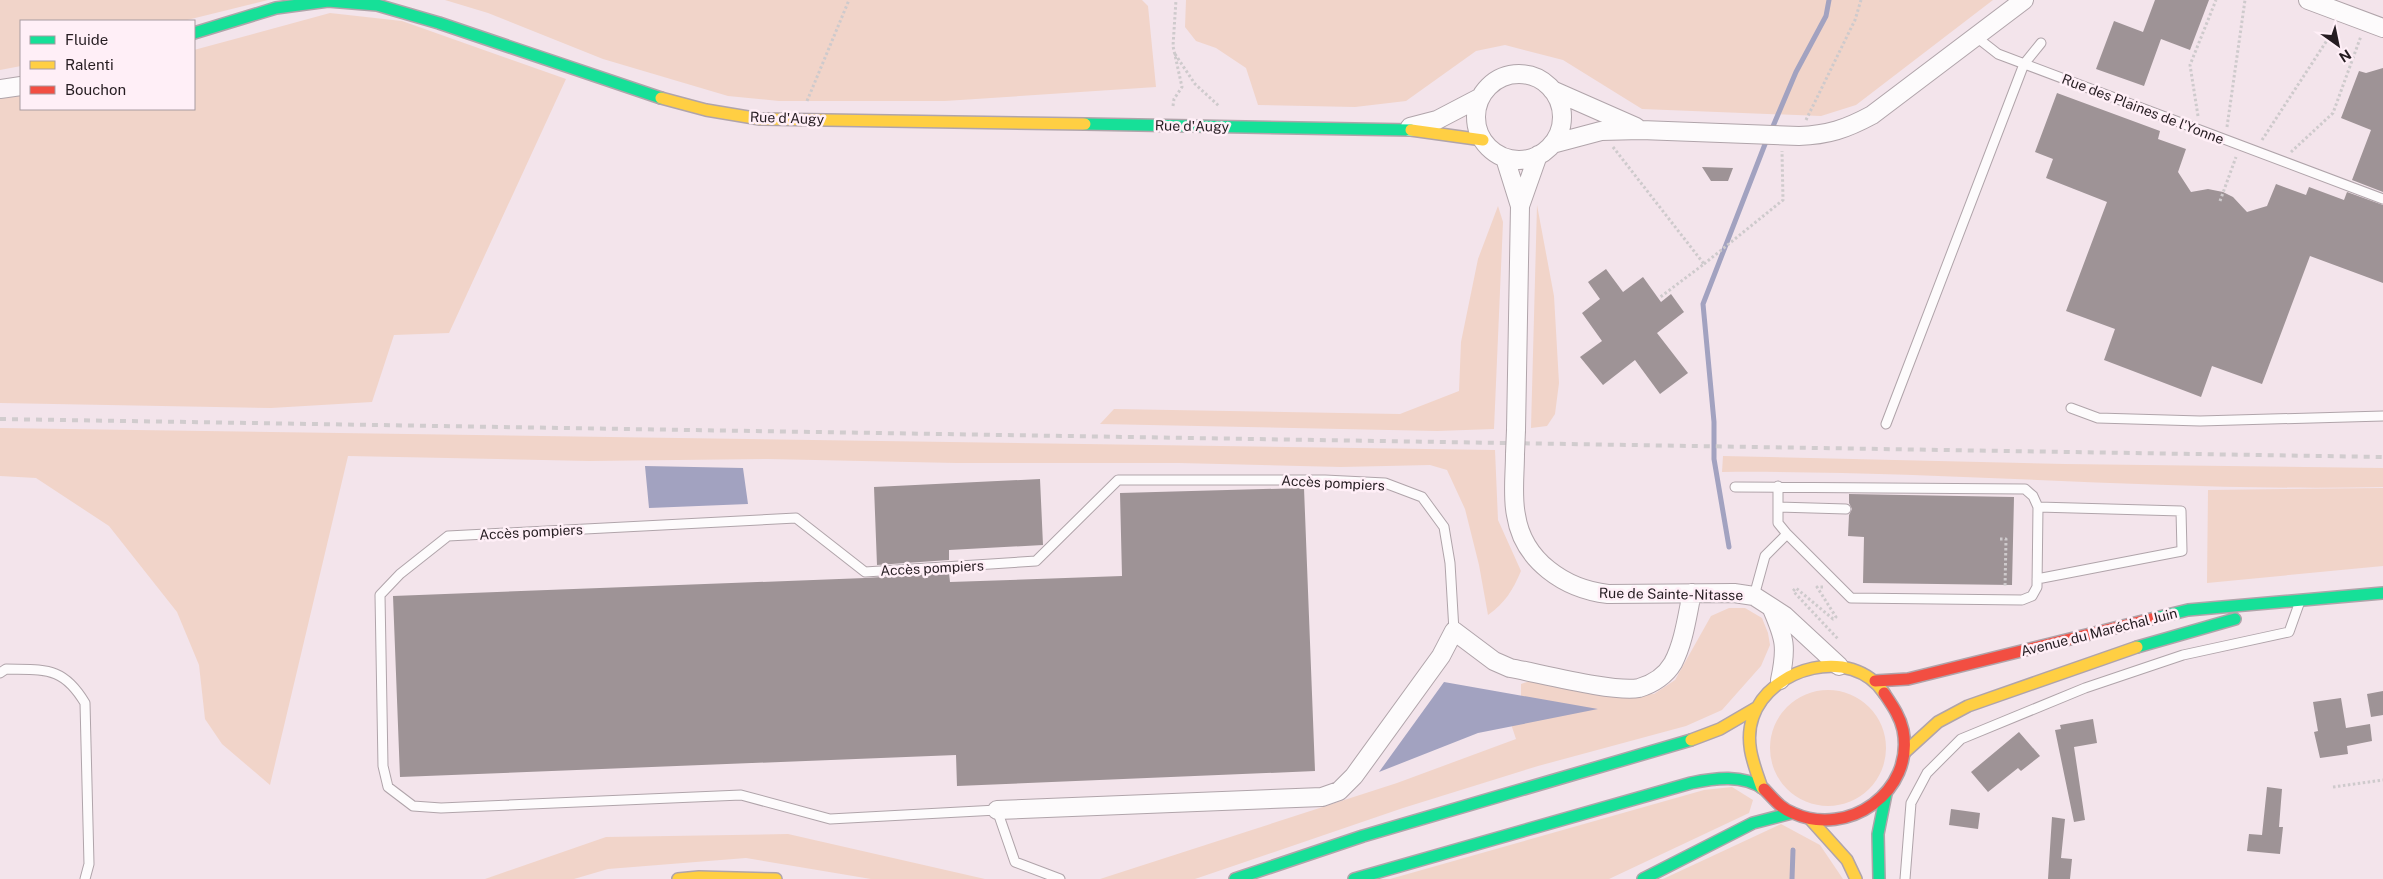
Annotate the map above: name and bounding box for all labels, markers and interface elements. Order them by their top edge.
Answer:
legend [20,20,195,110]
north arrow [2313,20,2363,70]
text: Fluide [65,31,108,48]
text: N [2336,46,2354,66]
text: Ralenti [65,56,114,73]
street label: Rue des Plaines de l'Yonne [2060,71,2226,147]
text: Bouchon [65,81,126,98]
street label: Rue d'Augy [750,109,825,127]
street label: Rue d'Augy [1155,117,1230,135]
street label: Accès pompiers [1281,472,1385,494]
street label: Accès pompiers [479,521,583,543]
street label: Accès pompiers [880,557,984,579]
street label: Rue de Sainte-Nitasse [1599,585,1743,603]
street label: Avenue du Maréchal Juin [2019,605,2179,659]

